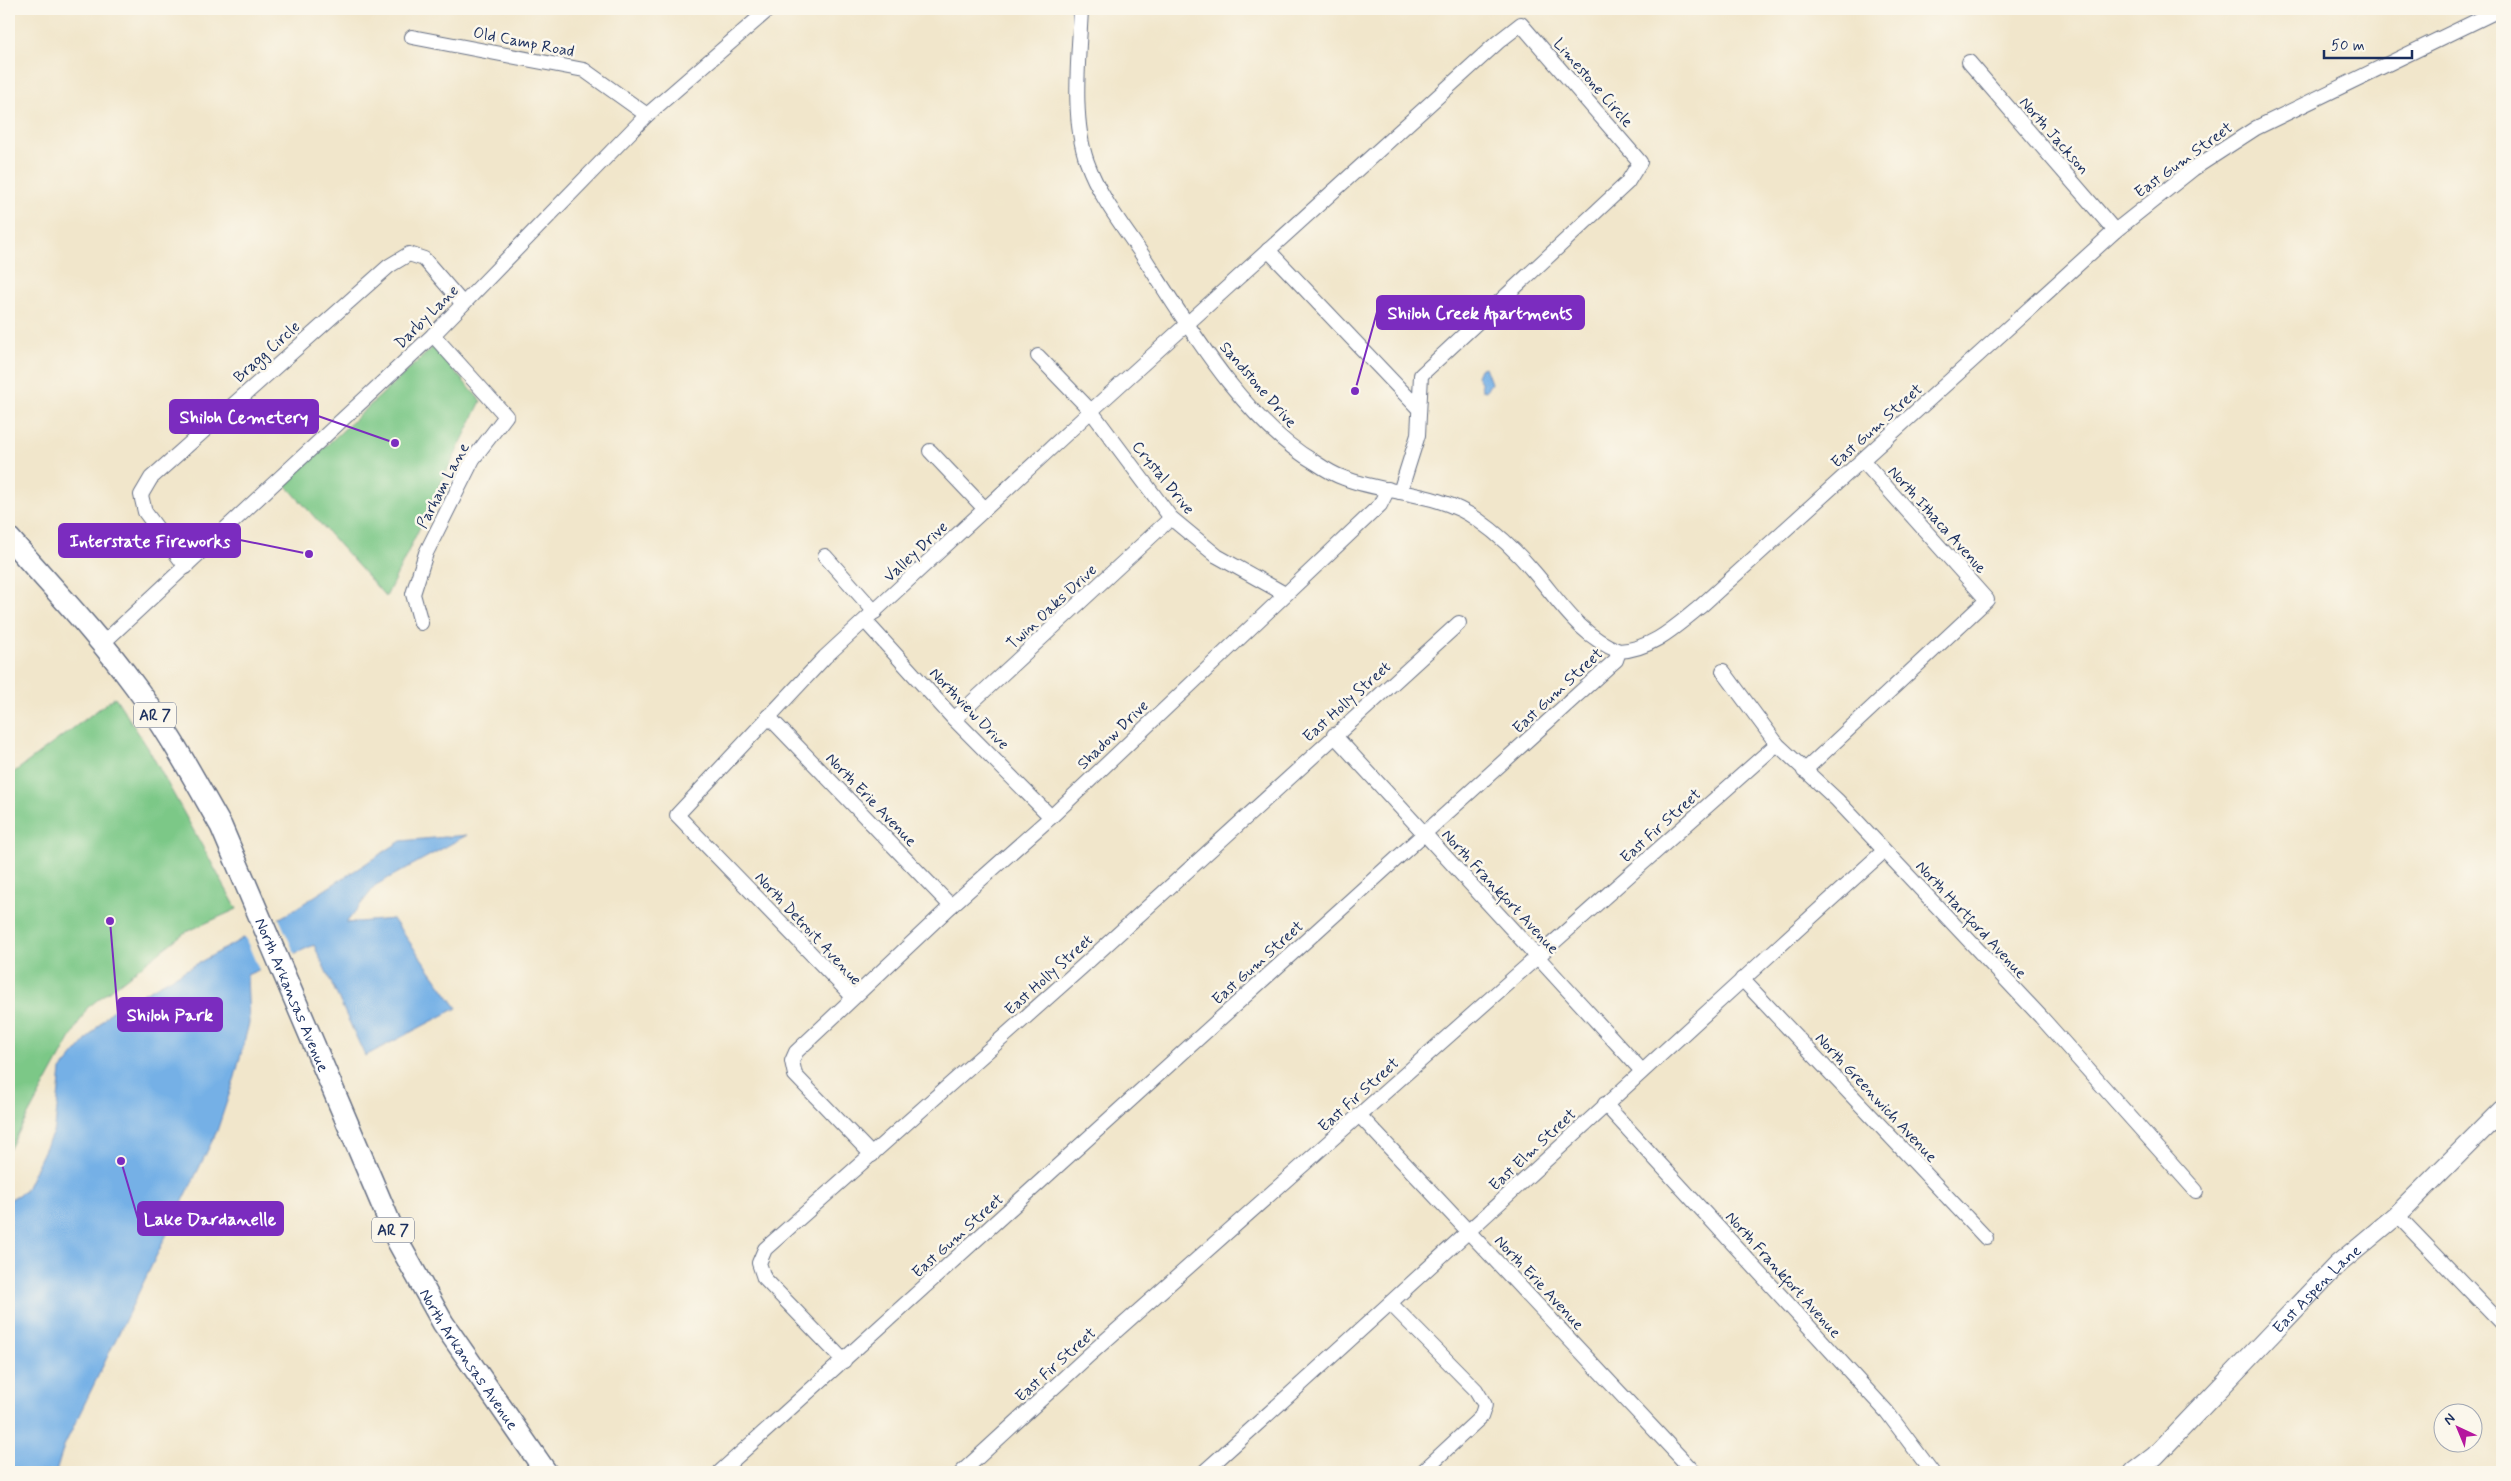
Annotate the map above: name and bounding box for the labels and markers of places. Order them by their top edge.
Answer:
callout: Shiloh Creek Apartments [1377,296,1584,329]
callout: Shiloh Cemetery [170,400,318,433]
callout: Interstate Fireworks [59,524,240,557]
callout: Shiloh Park [118,998,222,1031]
callout: Lake Dardanelle [138,1202,283,1235]

